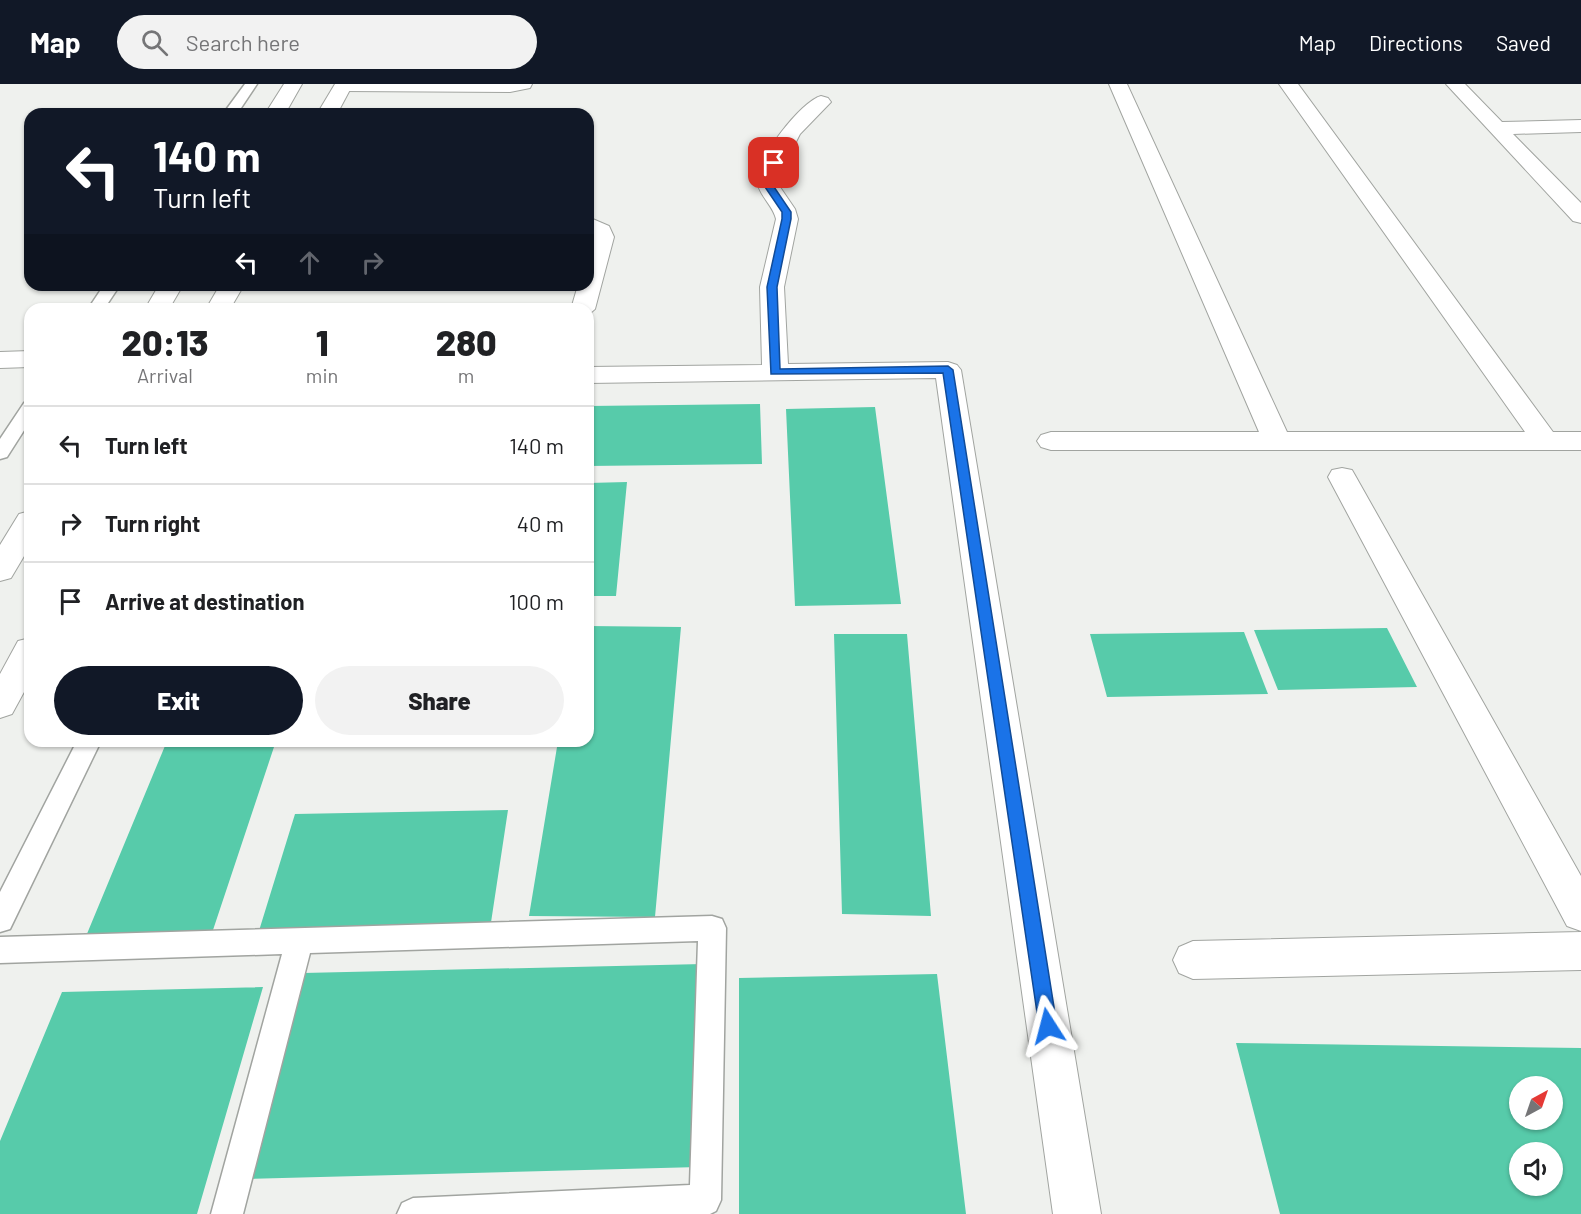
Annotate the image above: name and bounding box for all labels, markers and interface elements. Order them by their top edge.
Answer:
search box [117,15,537,69]
text: Map [30,25,81,59]
icon: search [138,26,171,59]
text: Search here [186,29,300,55]
text: Map [1299,30,1336,55]
text: Directions [1369,30,1463,55]
text: Saved [1496,30,1551,55]
text: 140 m [153,130,261,180]
icon: left [54,132,132,210]
pin [748,137,799,188]
icon: arrive [757,146,790,179]
text: Turn left [153,181,251,213]
icon: left [230,246,263,279]
icon: ahead [293,246,326,279]
icon: right [356,246,389,279]
text: 20:13 [121,320,208,363]
text: 1 [316,320,328,363]
text: 280 [436,320,497,363]
text: Arrival [137,363,193,387]
text: min [306,363,338,387]
text: m [458,363,474,387]
icon: left [54,429,87,462]
text: Turn left [105,432,188,458]
text: 140 m [509,432,564,458]
icon: right [54,507,87,540]
text: Turn right [105,510,200,536]
text: 40 m [517,510,564,536]
icon: arrive [54,585,87,618]
text: Arrive at destination [105,588,304,614]
text: 100 m [509,588,564,614]
button: Exit [54,666,303,735]
button: Share [315,666,564,735]
position arrow [1016,994,1080,1058]
north arrow [1509,1076,1563,1130]
map controls [1509,1076,1563,1196]
button: sound [1509,1142,1563,1196]

